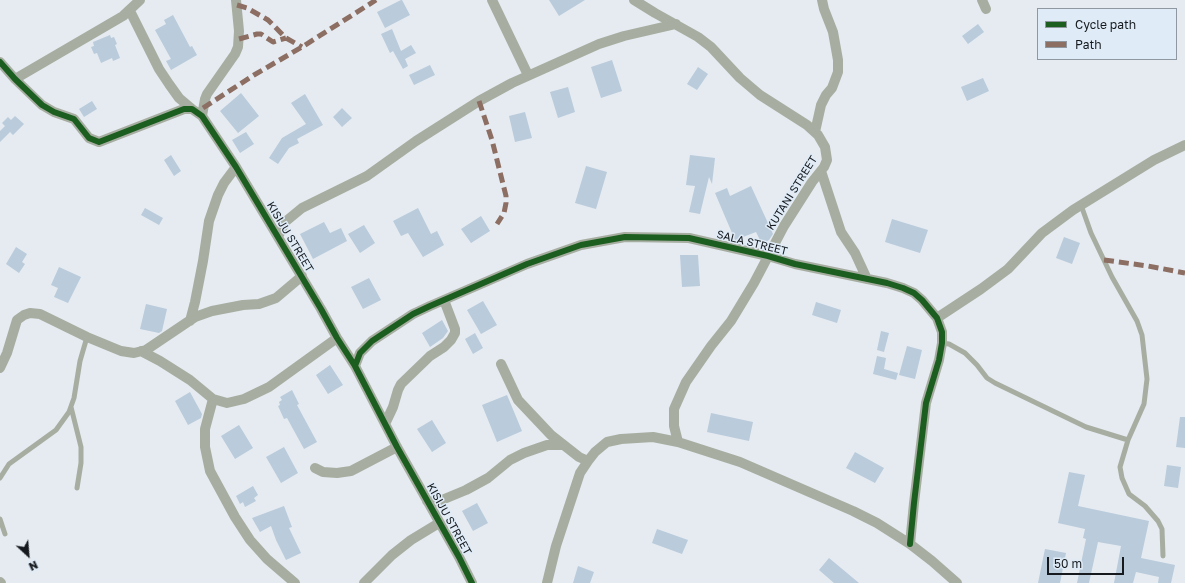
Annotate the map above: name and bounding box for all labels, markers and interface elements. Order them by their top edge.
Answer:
legend [1037,8,1177,60]
text: Cycle path [1075,17,1136,32]
text: Path [1075,37,1102,52]
street label: KUTANI STREET [764,153,820,233]
street label: KISIJU STREET [264,199,316,275]
street label: SALA STREET [715,228,789,258]
street label: KISIJU STREET [424,481,474,557]
north arrow [8,535,48,575]
scale bar [1049,549,1126,575]
text: 50 m [1054,556,1082,571]
text: N [27,559,40,574]

